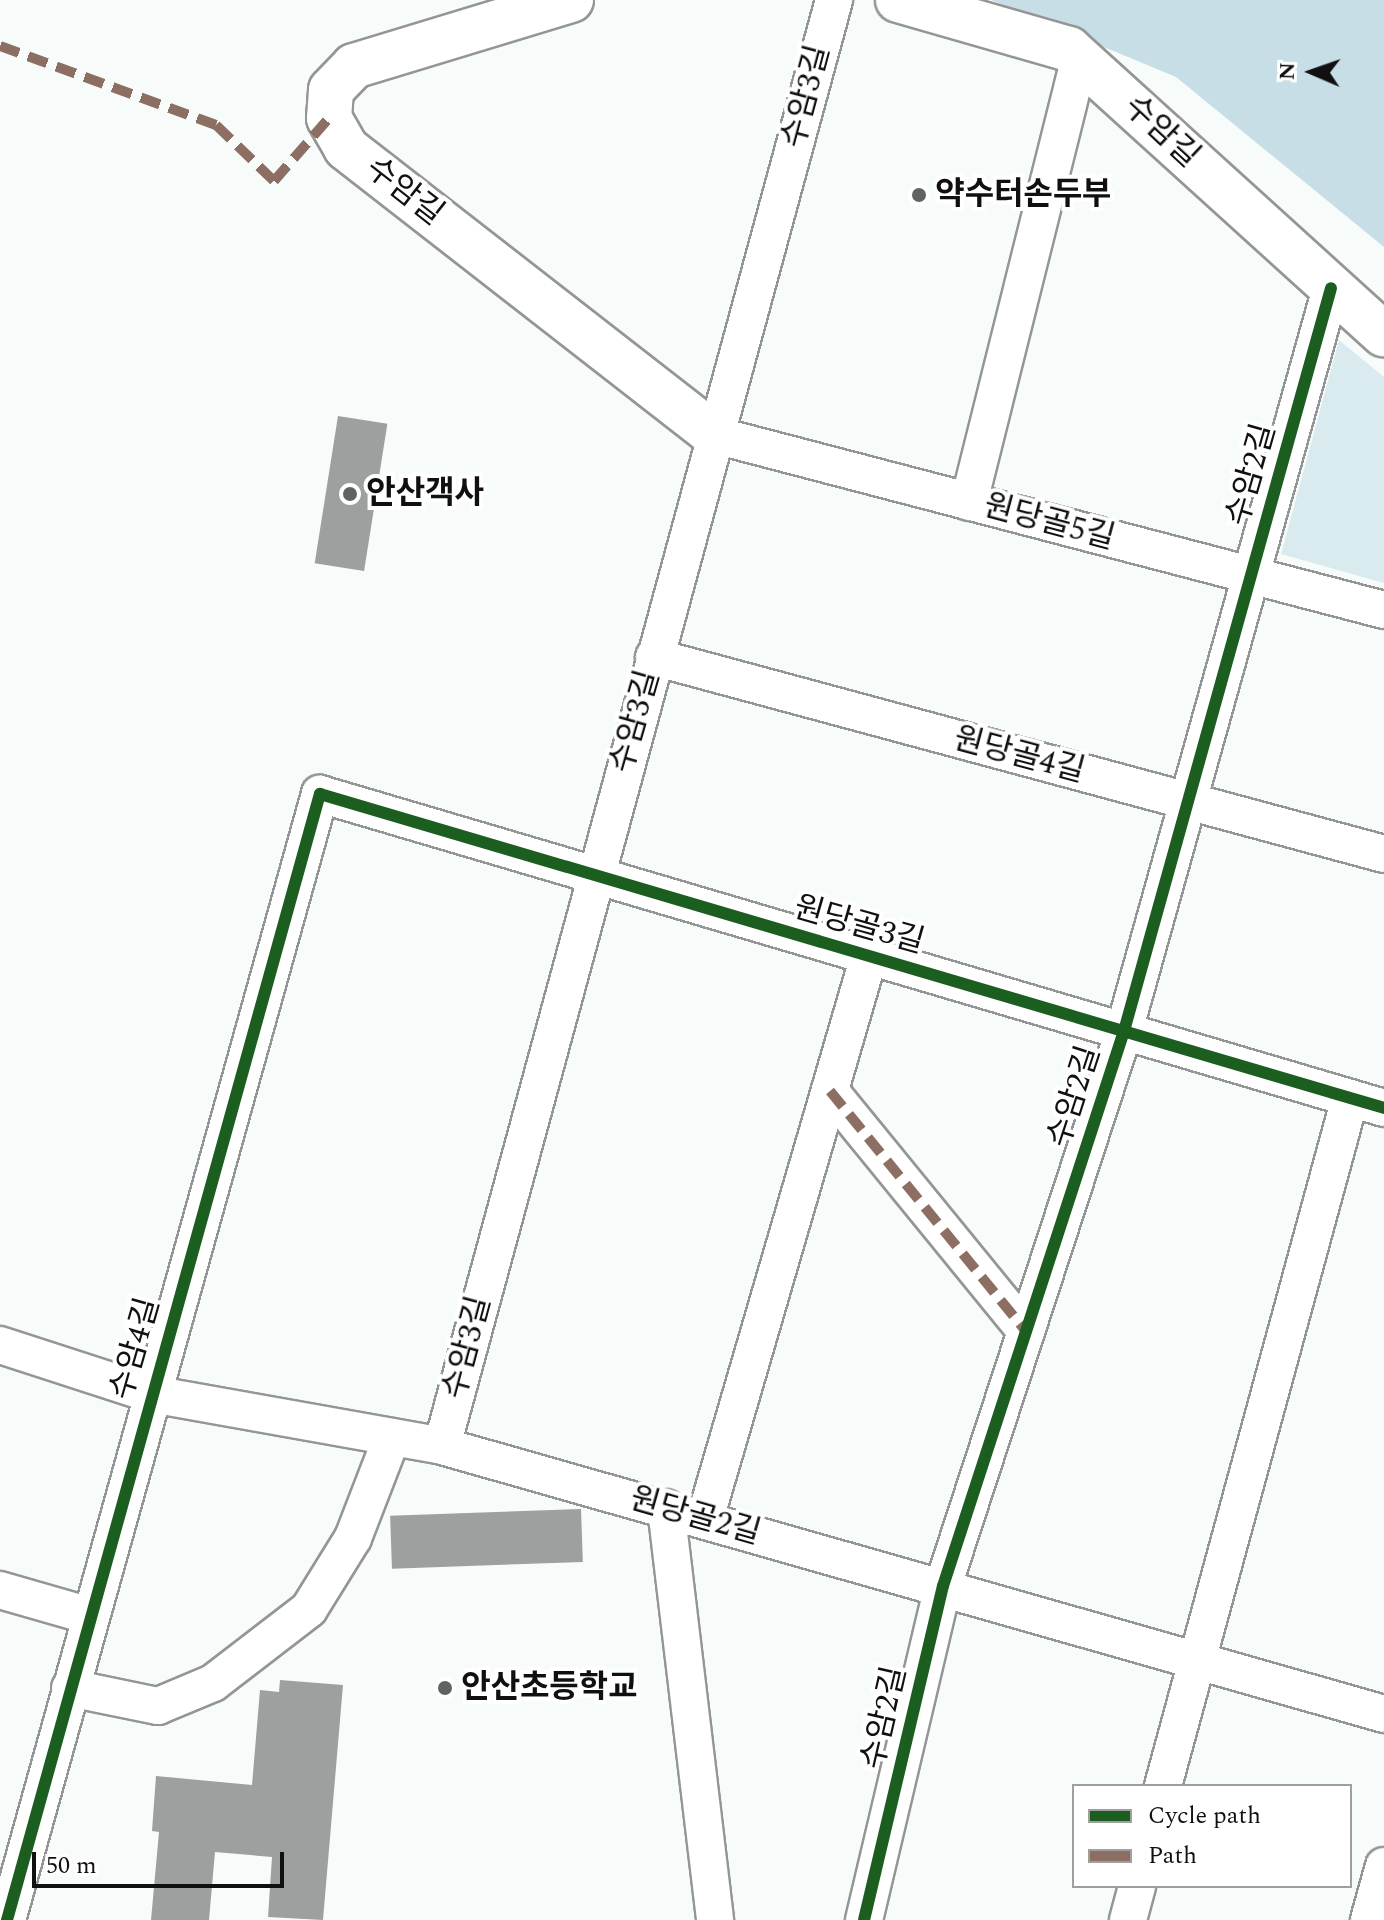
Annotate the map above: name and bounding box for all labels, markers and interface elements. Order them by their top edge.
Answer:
north arrow [1272,32,1352,112]
street label: 수암3길 [775,42,839,152]
text: N [1271,62,1304,81]
street label: 수암길 [1116,88,1206,176]
street label: 수암길 [357,150,451,234]
place label: 약수터손두부 [935,176,1112,214]
marker: 약수터손두부 [910,186,928,204]
street label: 수암2길 [1219,420,1285,530]
place label: 안산객사 [366,475,484,513]
marker: 안산객사 [341,485,359,503]
street label: 원당골5길 [979,487,1119,559]
street label: 수암3길 [603,667,669,777]
street label: 원당골4길 [949,720,1089,792]
street label: 원당골3길 [789,889,929,963]
street label: 수암2길 [1041,1041,1109,1153]
street label: 수암3길 [436,1293,500,1403]
street label: 수암4길 [103,1294,169,1404]
street label: 원당골2길 [625,1480,765,1554]
street label: 수암2길 [855,1663,915,1773]
place label: 안산초등학교 [461,1669,638,1707]
marker: 안산초등학교 [436,1679,454,1697]
legend [1072,1784,1352,1888]
text: Cycle path [1148,1798,1261,1834]
scale bar [36,1836,288,1886]
text: Path [1148,1838,1197,1874]
text: 50 m [46,1848,97,1884]

